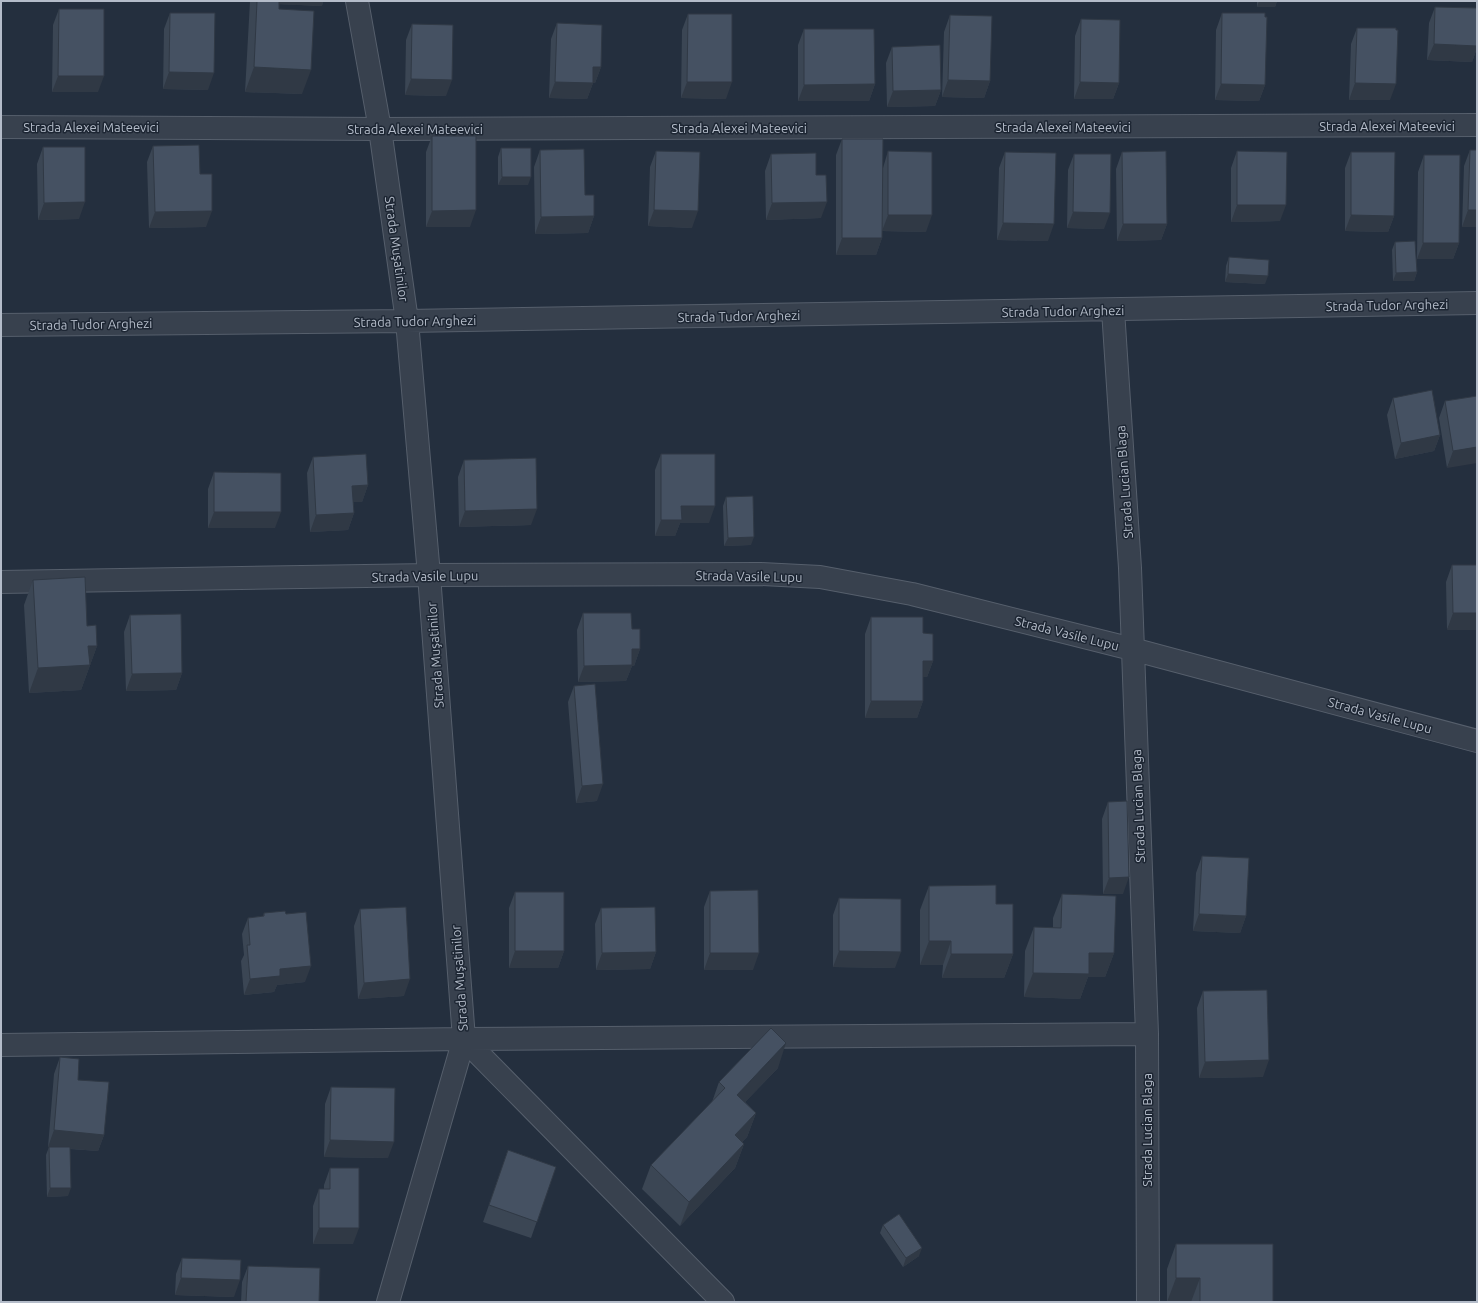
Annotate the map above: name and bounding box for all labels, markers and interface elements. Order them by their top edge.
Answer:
street label: Strada Alexei Mateevici [1319,119,1455,133]
street label: Strada Alexei Mateevici [23,120,159,134]
street label: Strada Alexei Mateevici [995,120,1131,134]
street label: Strada Alexei Mateevici [671,121,807,135]
street label: Strada Alexei Mateevici [347,122,483,136]
street label: Strada Muşatinilor [383,195,411,303]
street label: Strada Tudor Arghezi [1326,297,1448,313]
street label: Strada Tudor Arghezi [1002,303,1124,319]
street label: Strada Tudor Arghezi [678,308,800,324]
street label: Strada Tudor Arghezi [354,313,476,329]
street label: Strada Tudor Arghezi [30,316,152,332]
street label: Strada Lucian Blaga [1113,425,1135,539]
street label: Strada Vasile Lupu [371,568,479,584]
street label: Strada Vasile Lupu [695,568,803,584]
street label: Strada Muşatinilor [424,601,446,709]
street label: Strada Vasile Lupu [1013,613,1121,653]
street label: Strada Vasile Lupu [1327,694,1433,736]
street label: Strada Lucian Blaga [1129,749,1147,863]
street label: Strada Muşatinilor [448,924,470,1032]
street label: Strada Lucian Blaga [1140,1073,1154,1187]

